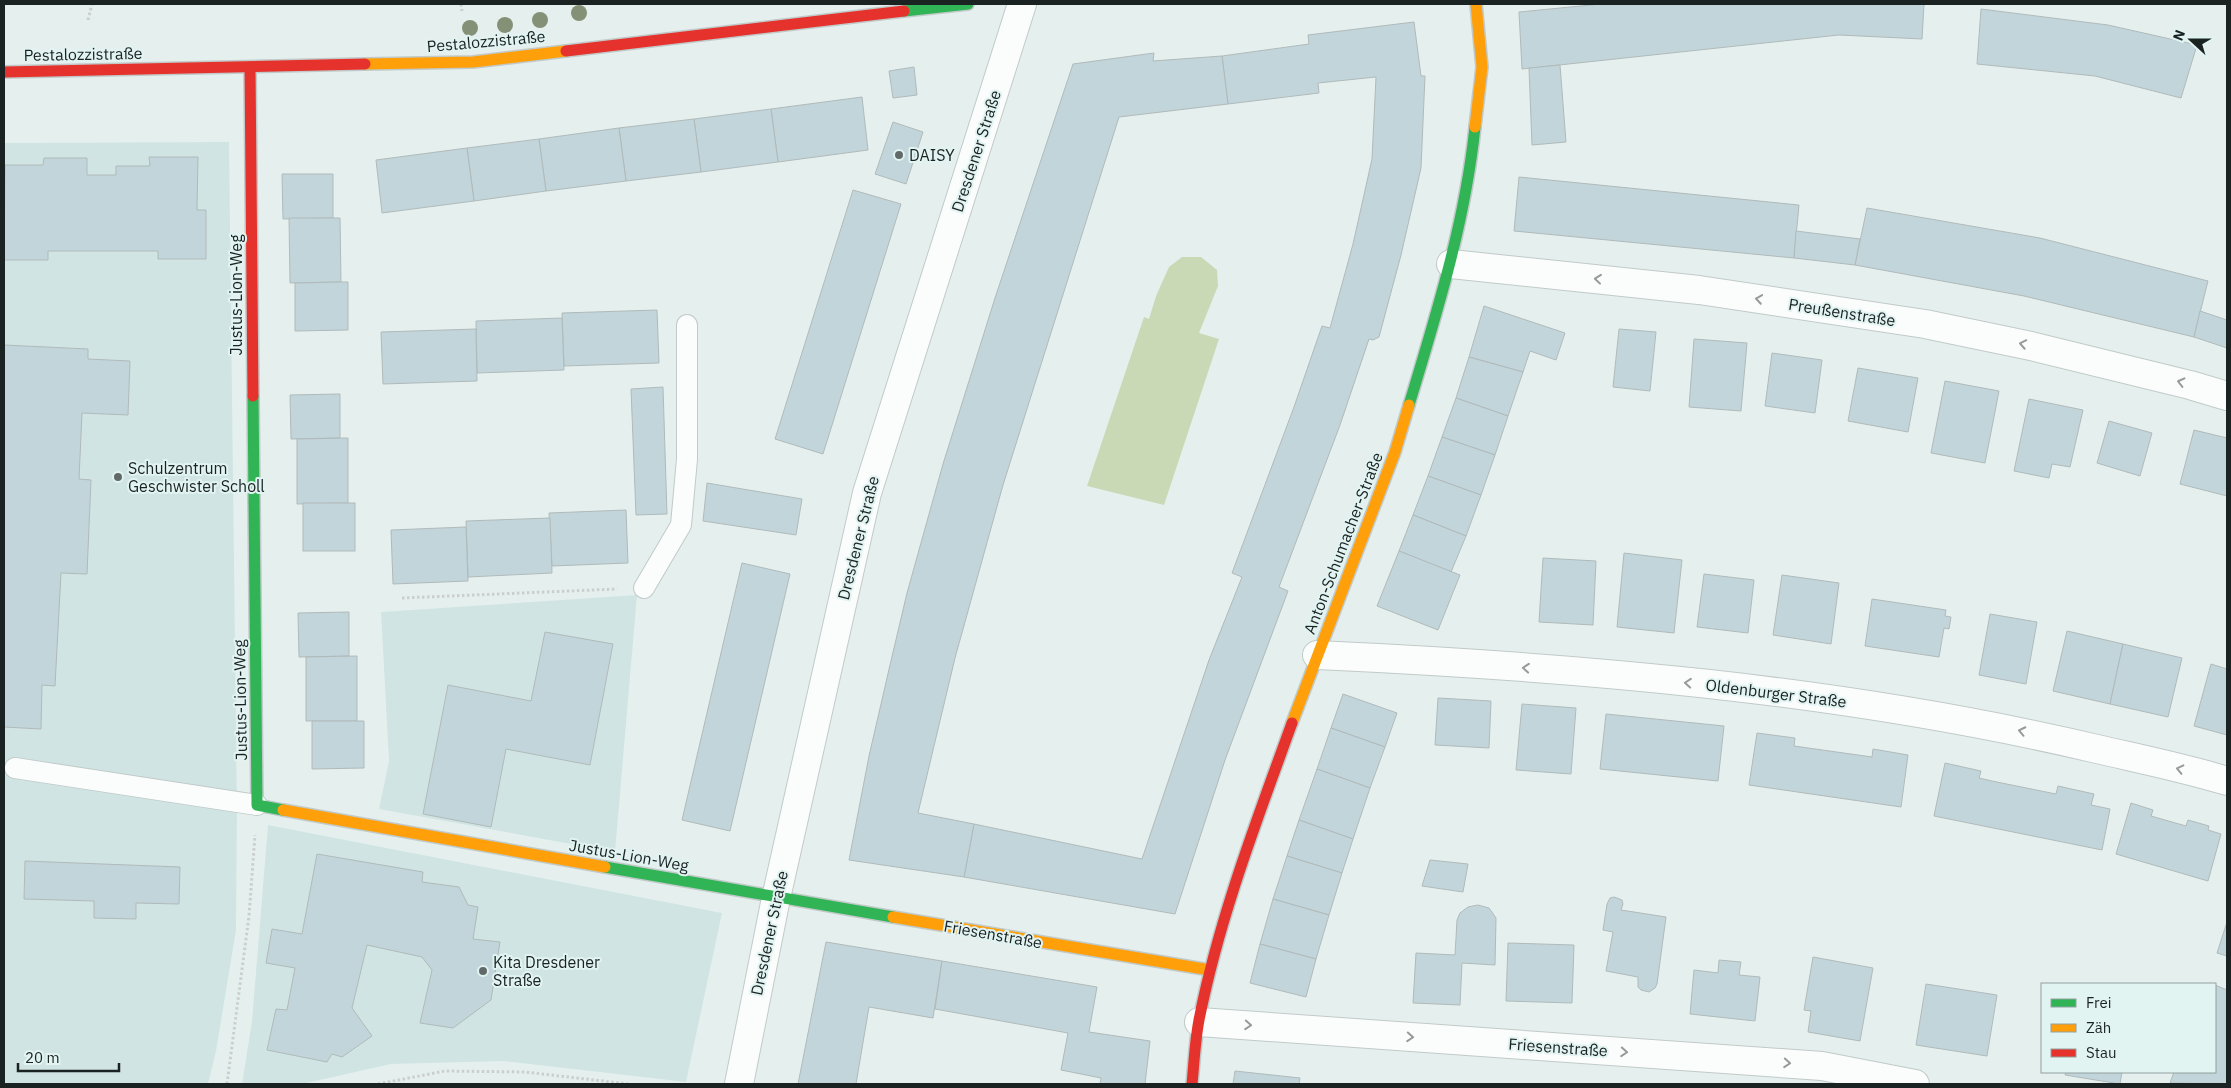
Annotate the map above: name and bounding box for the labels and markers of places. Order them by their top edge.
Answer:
place label: DAISY [909,145,955,165]
marker: DAISY [893,149,905,161]
place label: Schulzentrum Geschwister Scholl [128,458,265,496]
marker: Schulzentrum Geschwister Scholl [112,471,124,483]
place label: Kita Dresdener Straße [493,952,600,990]
marker: Kita Dresdener Straße [477,965,489,977]

